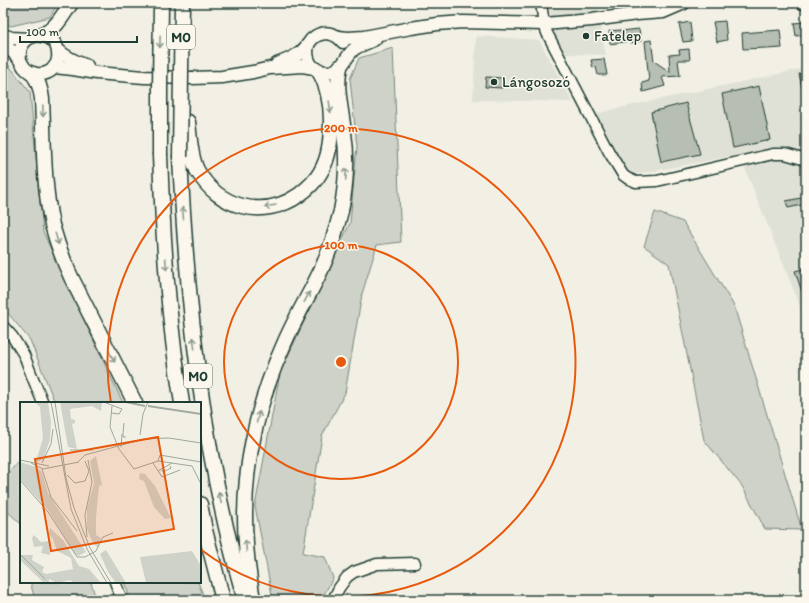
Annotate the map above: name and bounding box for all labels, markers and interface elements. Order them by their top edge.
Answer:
scale bar [20,18,137,44]
text: 100 m [26,25,59,39]
road number: M0 [167,25,195,49]
place label: Fatelep [594,27,641,45]
marker: Fatelep [581,31,591,41]
one-way arrow [156,35,164,48]
place label: Lángosozó [502,73,570,91]
marker: Lángosozó [489,77,499,87]
one-way arrow [326,100,333,113]
one-way arrow [39,104,46,117]
text: 200 m [324,121,359,135]
one-way arrow [342,168,349,181]
one-way arrow [264,203,277,211]
one-way arrow [179,207,186,220]
one-way arrow [54,233,61,246]
text: 100 m [324,238,358,252]
one-way arrow [162,257,169,270]
one-way arrow [304,291,311,303]
one-way arrow [190,336,198,349]
one-way arrow [108,351,116,363]
centre of rings [334,355,348,369]
road number: M0 [184,364,212,388]
inset map [20,402,201,583]
one-way arrow [255,410,262,423]
one-way arrow [215,492,223,505]
one-way arrow [243,540,250,553]

